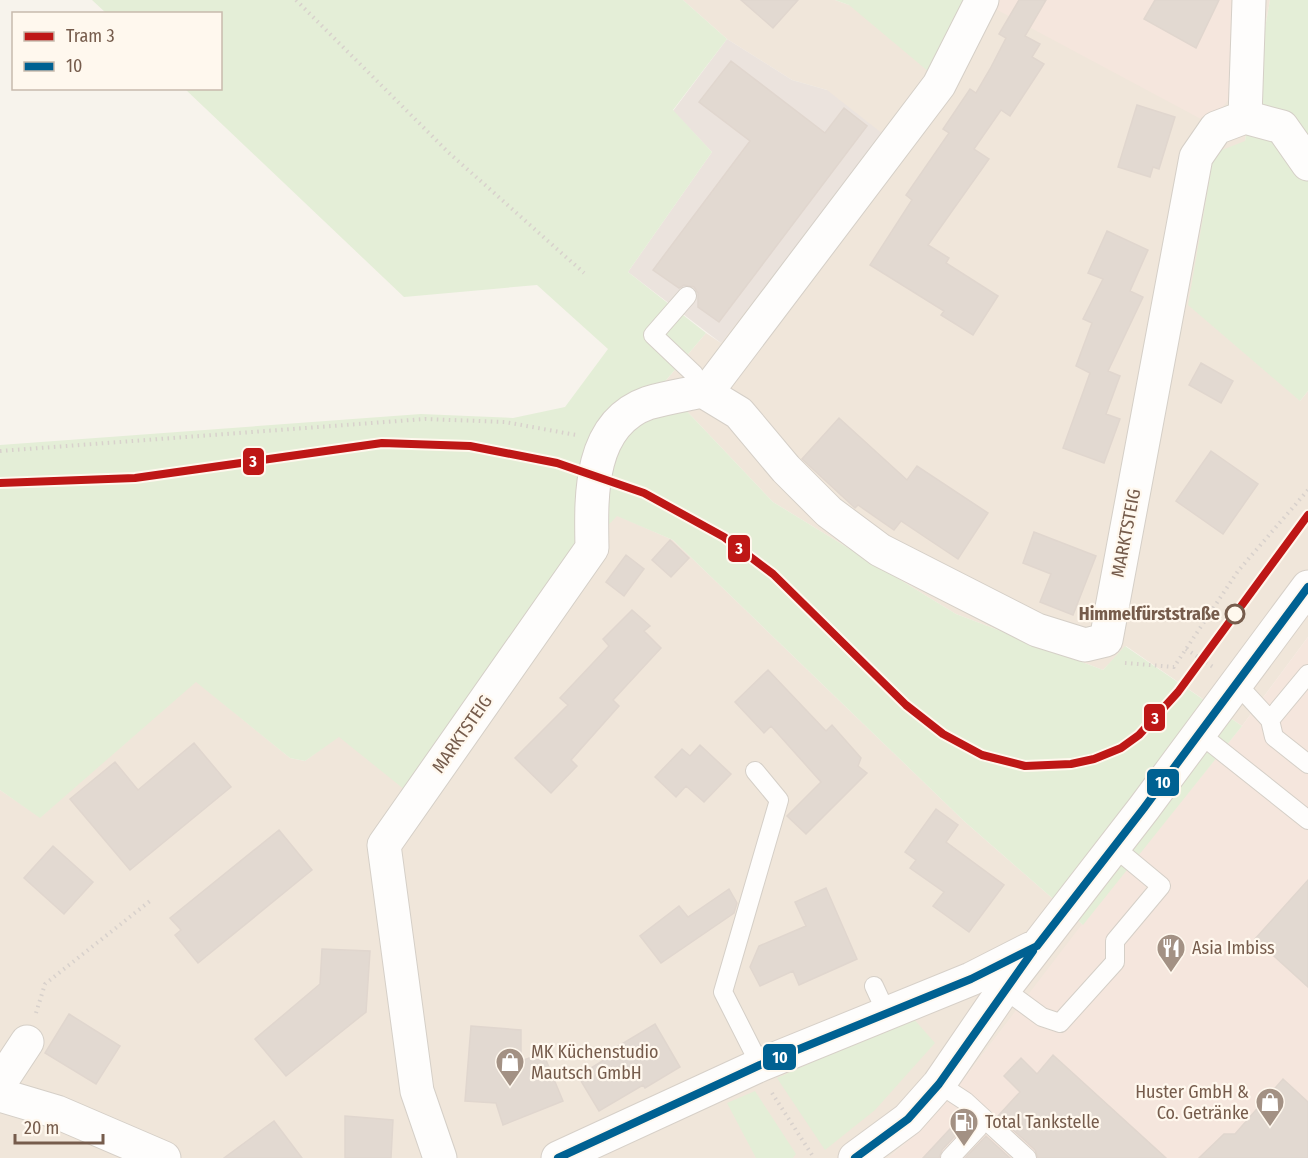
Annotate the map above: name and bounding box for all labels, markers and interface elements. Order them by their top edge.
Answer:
legend [12,12,222,90]
text: Tram 3 [66,25,115,47]
text: 10 [66,55,82,77]
line badge: 3 [242,447,265,476]
text: 3 [248,452,257,471]
street label: MARKTSTEIG [1107,487,1145,579]
line badge: 3 [727,534,751,563]
text: 3 [734,539,743,558]
place label: Himmelfürststraße [1079,603,1220,625]
marker: Himmelfürststraße [1225,604,1245,624]
street label: MARKTSTEIG [427,691,497,777]
line badge: 3 [1143,703,1166,732]
text: 3 [1150,709,1159,728]
line badge: 10 [1146,768,1180,797]
text: 10 [1155,773,1171,792]
restaurant icon: Asia Imbiss [1155,932,1187,974]
place label: Asia Imbiss [1192,937,1275,959]
place label: MK Küchenstudio Mautsch GmbH [531,1041,659,1084]
line badge: 10 [762,1043,797,1071]
shop icon: MK Küchenstudio Mautsch GmbH [494,1046,526,1088]
text: 10 [772,1048,788,1067]
place label: Huster GmbH & Co. Getränke [1135,1081,1249,1124]
shop icon: Huster GmbH & Co. Getränke [1254,1086,1286,1128]
fuel station icon: Total Tankstelle [948,1106,980,1148]
scale bar [15,1107,104,1145]
place label: Total Tankstelle [985,1111,1100,1133]
text: 20 m [24,1117,59,1139]

